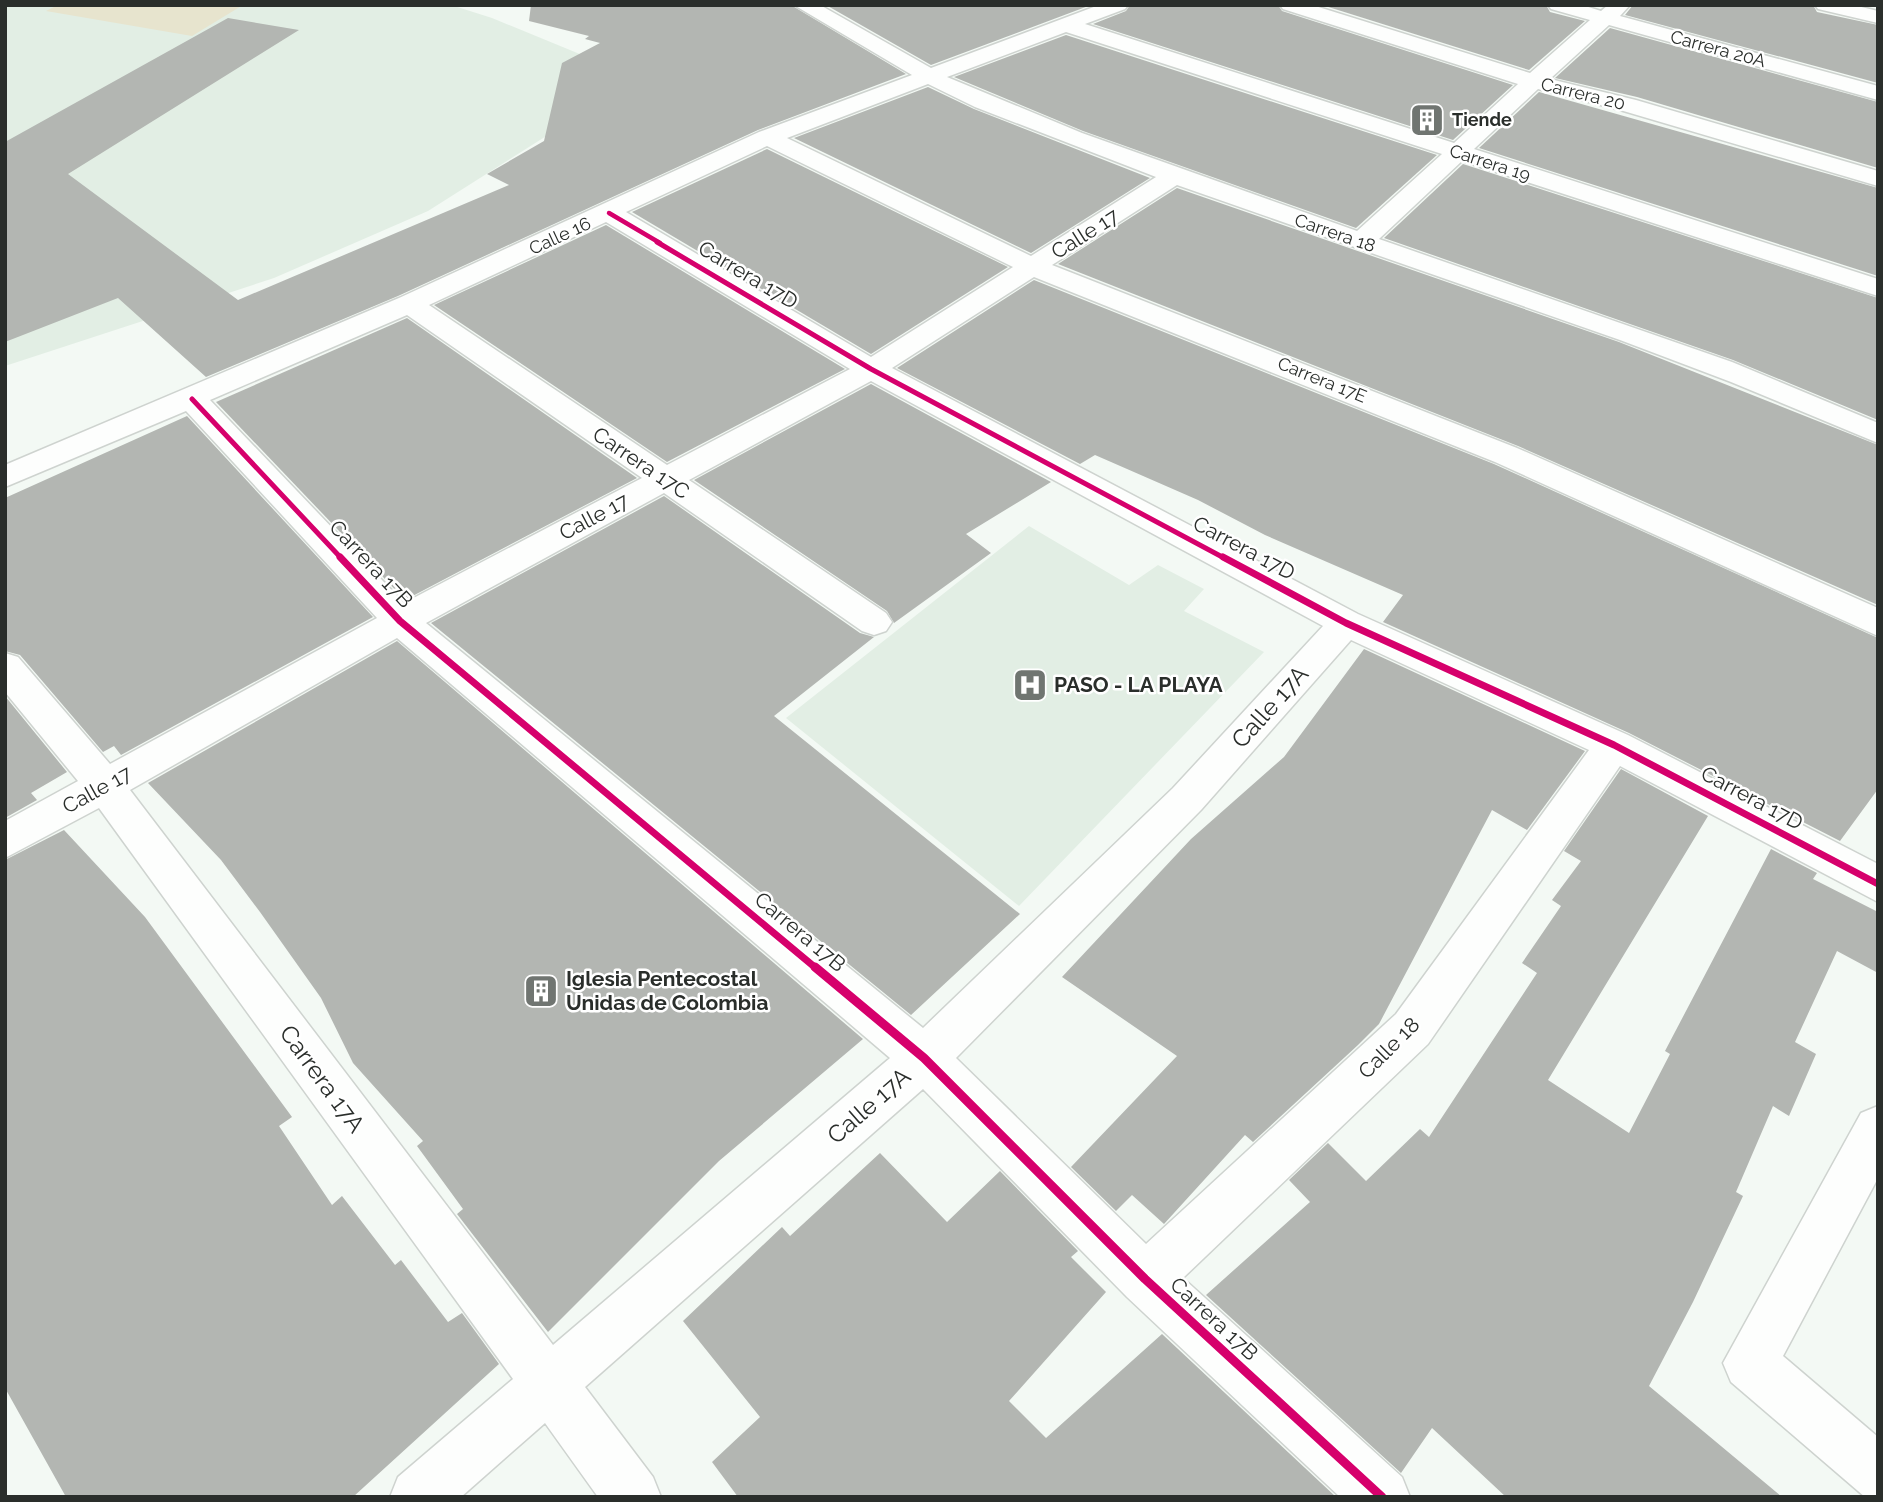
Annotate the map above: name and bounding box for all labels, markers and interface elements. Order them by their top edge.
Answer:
street label: Carrera 20A [1668,26,1768,71]
street label: Carrera 20 [1539,73,1627,114]
building icon: Tiende [1408,101,1446,139]
place label: Tiende [1452,109,1512,130]
street label: Carrera 19 [1447,140,1533,185]
street label: Calle 17 [1046,203,1124,264]
street label: Carrera 18 [1292,209,1378,256]
street label: Calle 16 [526,212,594,259]
street label: Carrera 17D [694,235,803,314]
street label: Carrera 17E [1275,352,1370,407]
street label: Carrera 17C [588,421,694,504]
street label: Calle 17 [555,488,633,545]
street label: Carrera 17D [1189,510,1299,585]
street label: Carrera 17B [324,515,418,613]
street label: Calle 17A [1225,659,1314,754]
hospital icon: PASO - LA PLAYA [1011,666,1049,704]
place label: PASO - LA PLAYA [1054,672,1223,697]
street label: Calle 17 [58,760,136,819]
street label: Carrera 17D [1697,760,1807,835]
street label: Carrera 17B [750,886,851,977]
place label: Iglesia Pentecostal Unidas de Colombia [566,966,769,1015]
building icon: Iglesia Pentecostal Unidas de Colombia [522,972,560,1010]
street label: Calle 18 [1353,1012,1424,1083]
street label: Carrera 17A [274,1019,371,1138]
street label: Calle 17A [821,1062,916,1150]
street label: Carrera 17B [1165,1272,1263,1366]

